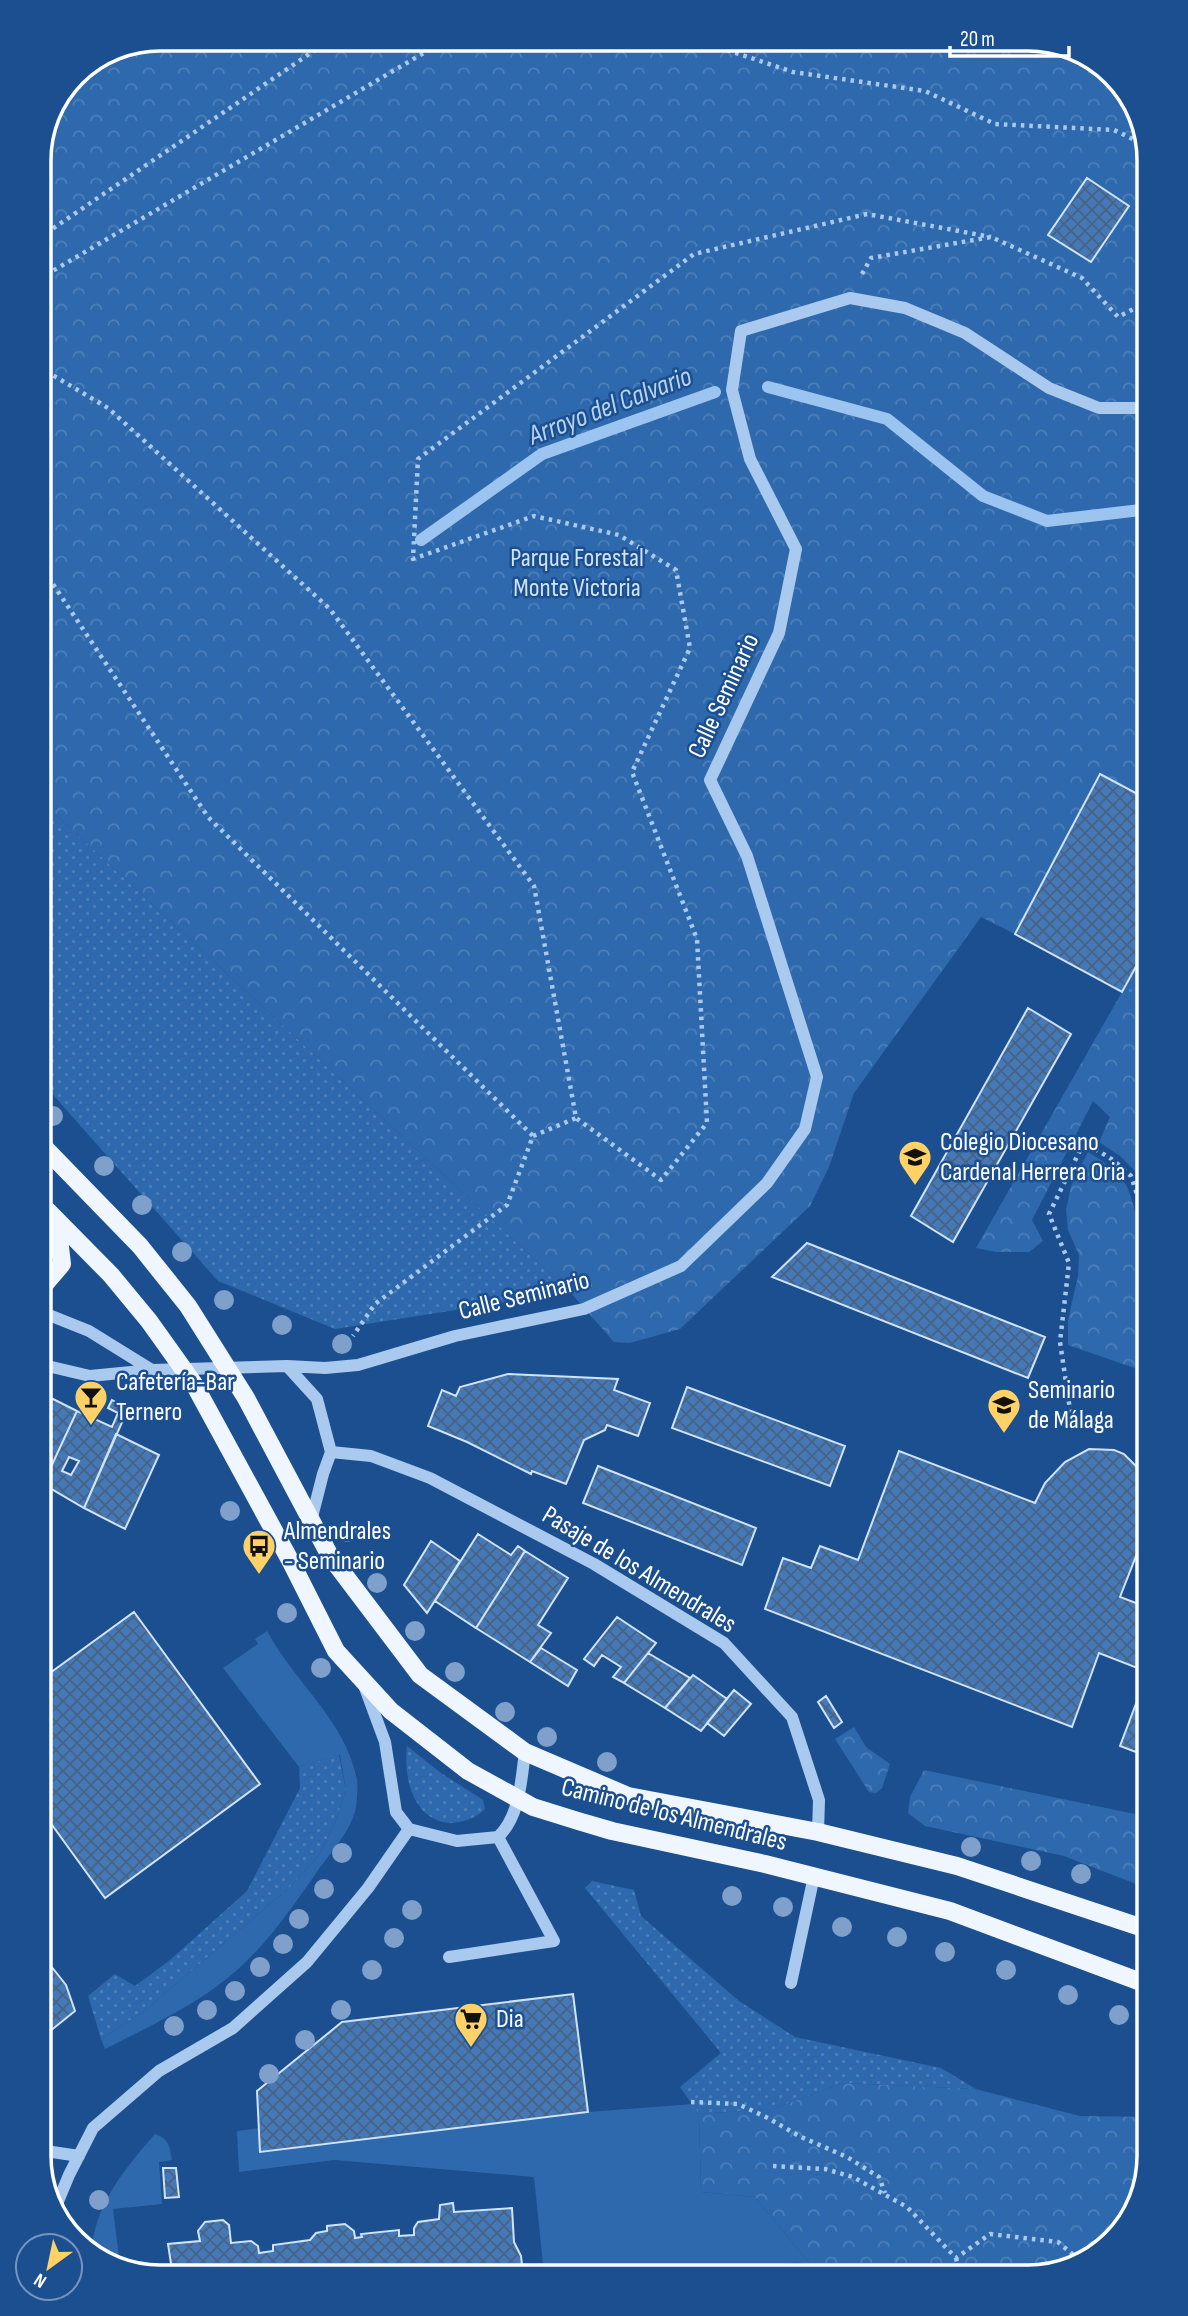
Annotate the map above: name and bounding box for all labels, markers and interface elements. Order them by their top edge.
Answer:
scale bar [950,14,1069,58]
text: 20 m [960,27,995,52]
water label: Arroyo del Calvario [523,360,697,453]
park label: Parque Forestal Monte Victoria [510,543,644,604]
street label: Calle Seminario [682,629,766,763]
place label: Colegio Diocesano Cardenal Herrera Oria [940,1127,1126,1188]
school or university icon: Colegio Diocesano Cardenal Herrera Oria [896,1138,934,1187]
street label: Calle Seminario [455,1265,593,1327]
place label: Cafetería-Bar Ternero [116,1367,235,1428]
place label: Seminario de Málaga [1028,1375,1115,1436]
bar icon: Cafetería-Bar Ternero [72,1378,110,1427]
school or university icon: Seminario de Málaga [985,1386,1023,1435]
street label: Pasaje de los Almendrales [536,1500,742,1640]
place label: Almendrales - Seminario [283,1516,391,1577]
bus stop icon: Almendrales - Seminario [240,1527,278,1576]
street label: Camino de los Almendrales [558,1772,790,1858]
supermarket icon: Dia [452,2000,490,2049]
place label: Dia [496,2004,524,2035]
north arrow [14,2232,84,2302]
text: N [30,2268,51,2292]

